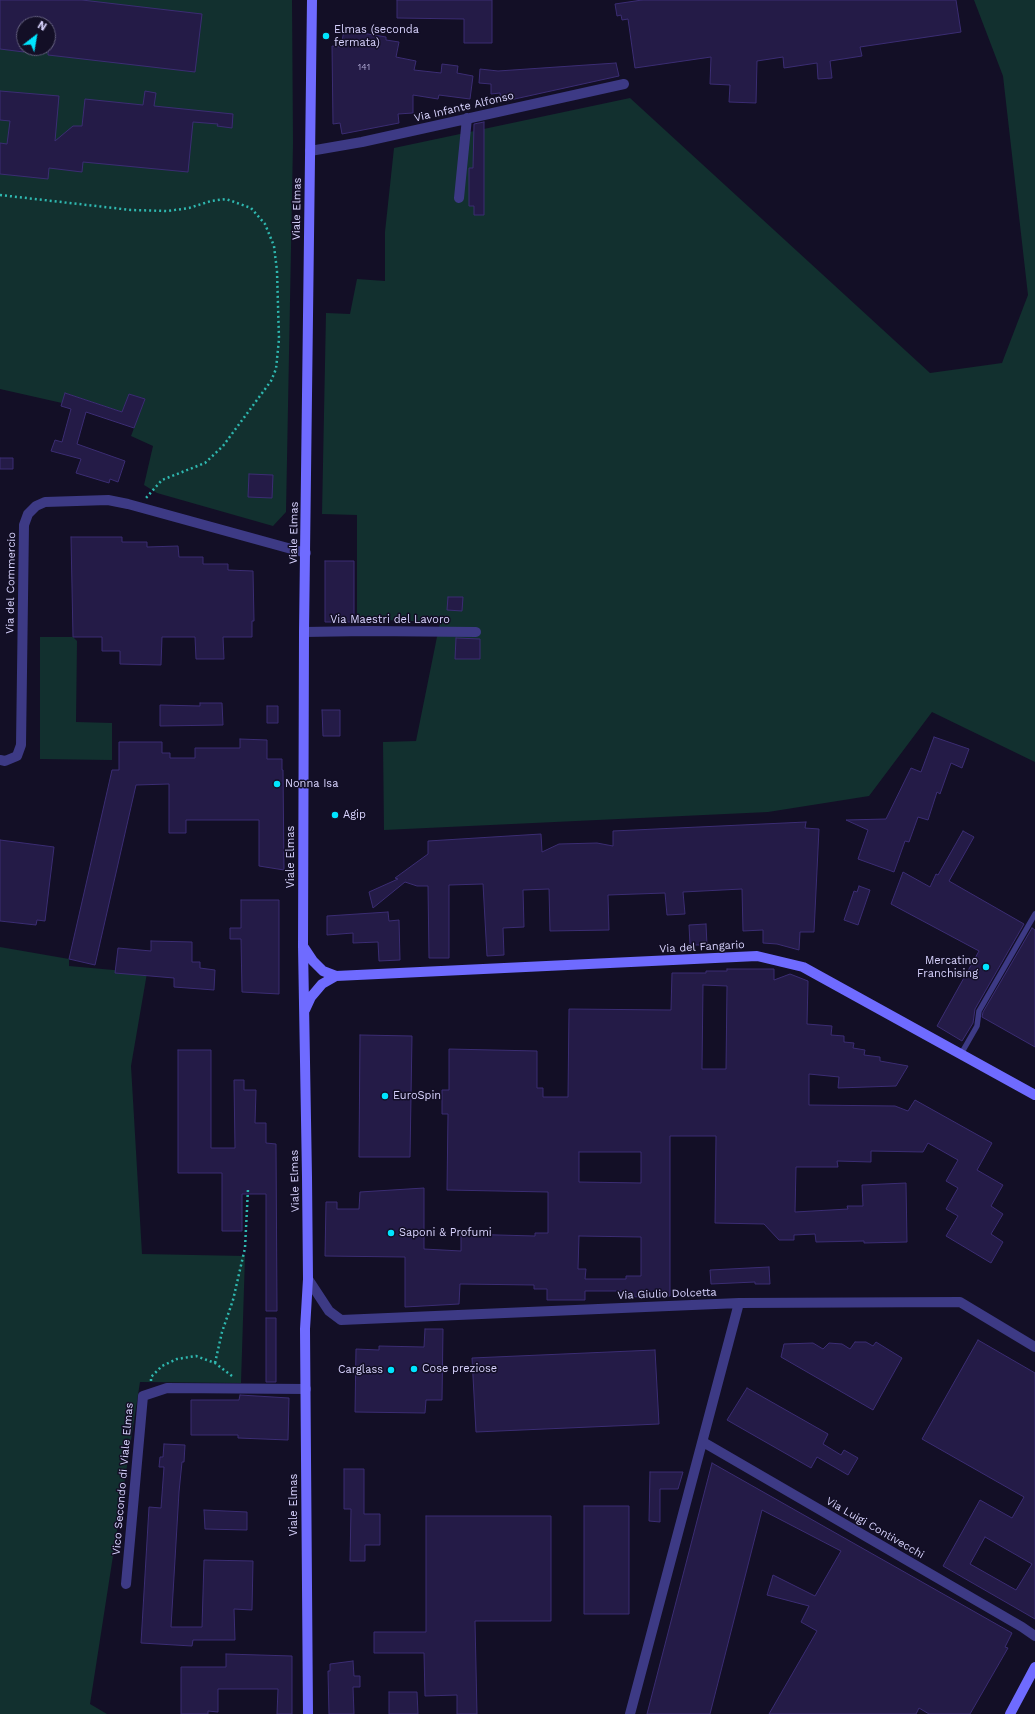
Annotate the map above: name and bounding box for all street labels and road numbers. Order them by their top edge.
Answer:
street label: Via Infante Alfonso [413,89,515,125]
street label: Viale Elmas [290,178,304,240]
street label: Viale Elmas [287,502,301,564]
street label: Via del Commercio [4,532,18,634]
street label: Via Maestri del Lavoro [330,613,450,627]
street label: Viale Elmas [284,826,298,888]
street label: Via del Fangario [659,938,745,956]
street label: Viale Elmas [288,1150,302,1212]
street label: Via Giulio Dolcetta [617,1286,717,1302]
street label: Vico Secondo di Viale Elmas [110,1402,136,1556]
street label: Viale Elmas [287,1474,301,1536]
street label: Via Luigi Contivecchi [824,1494,926,1562]

